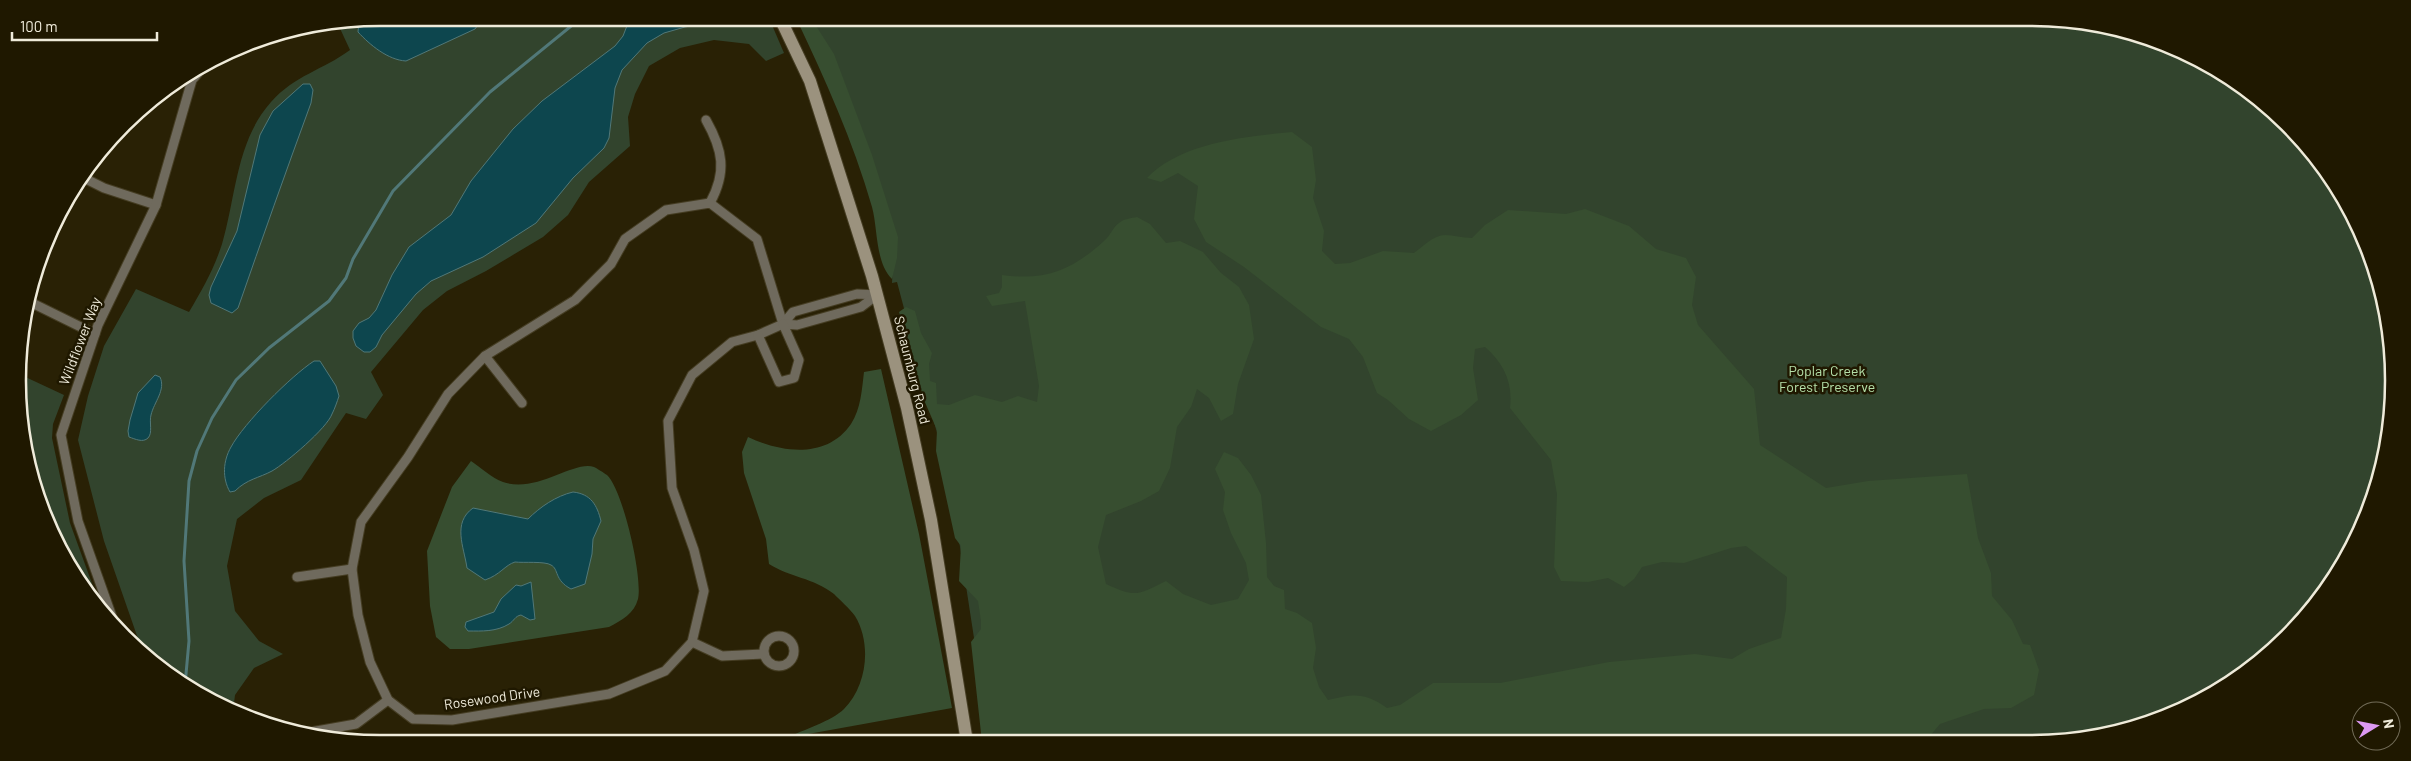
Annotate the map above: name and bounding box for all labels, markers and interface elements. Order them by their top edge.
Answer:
scale bar [12,10,158,42]
text: 100 m [20,17,58,35]
street label: Wildflower Way [55,294,104,387]
street label: Schaumburg Road [891,314,934,426]
park label: Poplar Creek Forest Preserve [1779,362,1875,395]
street label: Rosewood Drive [443,682,541,713]
north arrow [2351,701,2401,751]
text: N [2380,718,2398,730]

